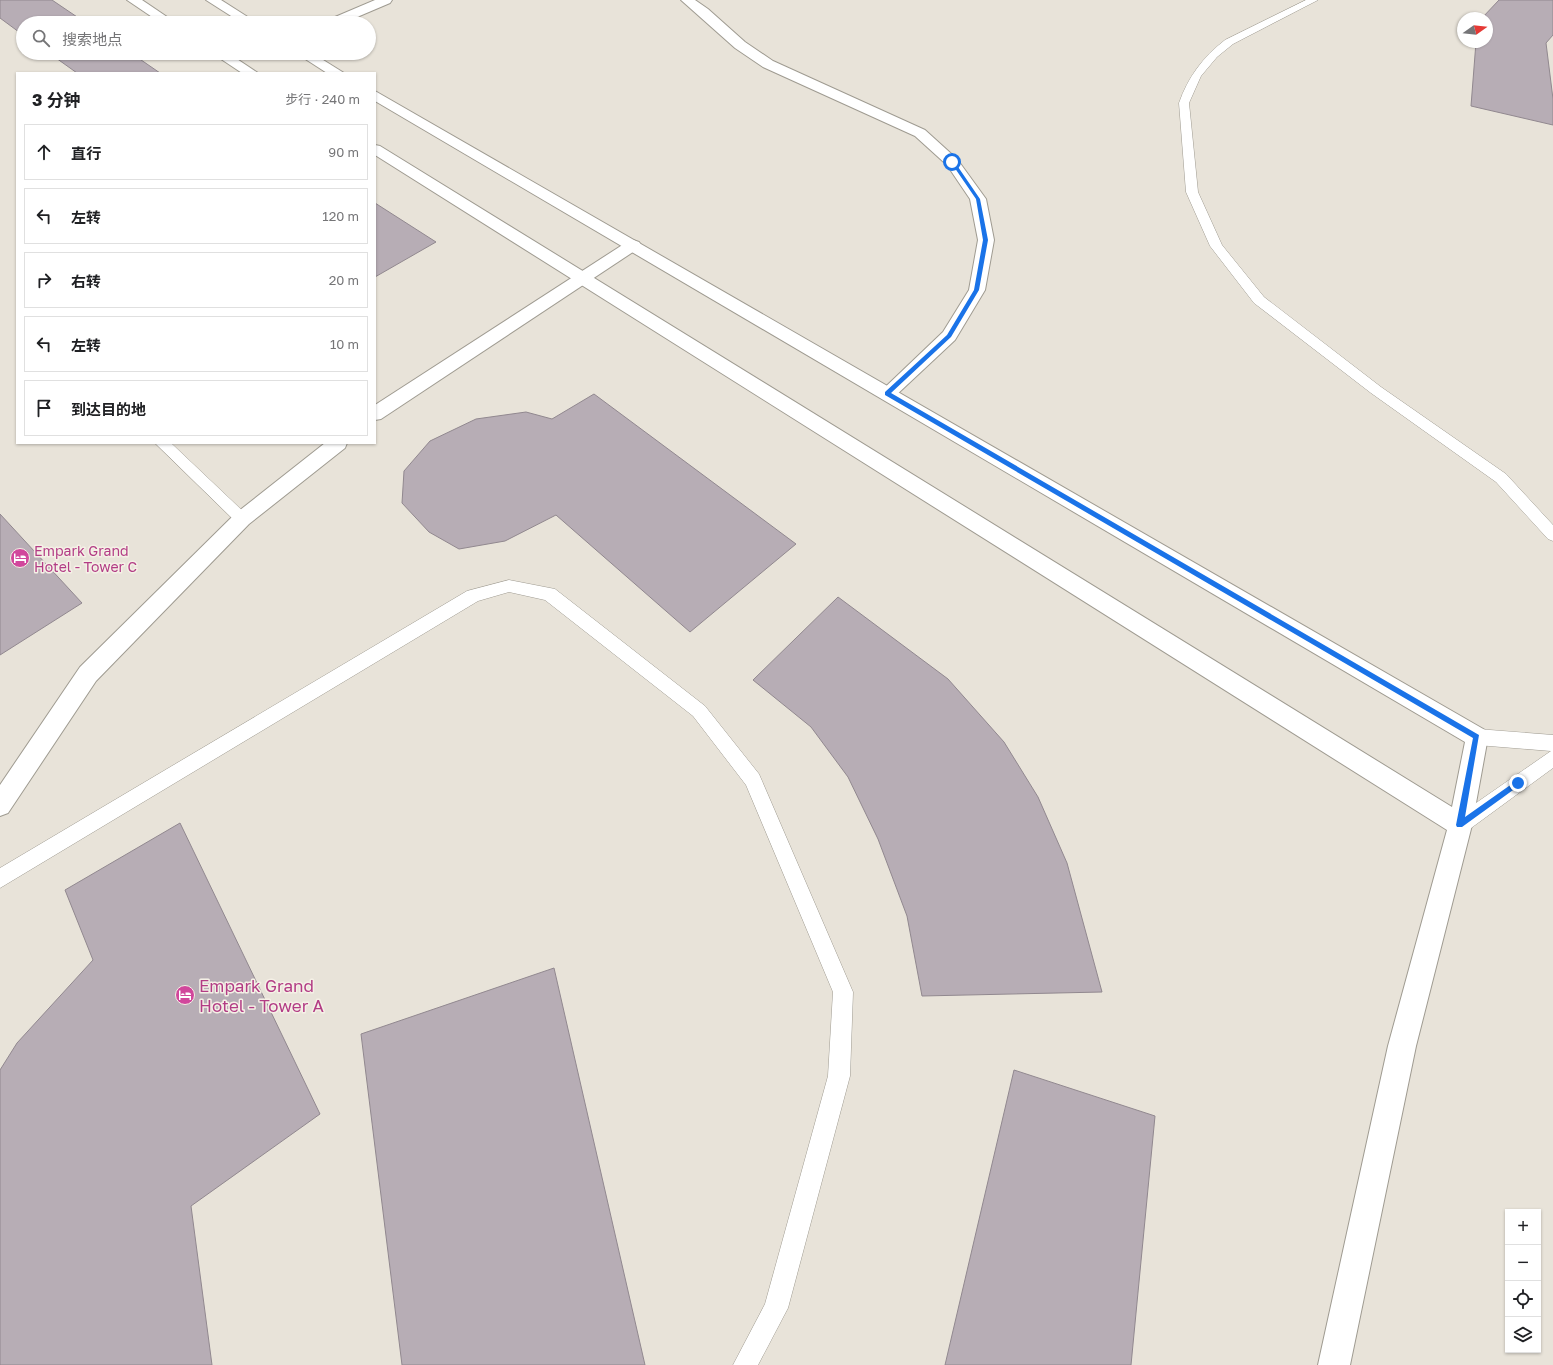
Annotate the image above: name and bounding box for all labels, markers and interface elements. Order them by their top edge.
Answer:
north arrow [1457,12,1493,48]
search box [16,16,376,60]
icon: search [30,27,52,49]
text: 搜索地点 [62,30,122,48]
text: 3 分钟 [32,89,81,110]
text: 步行 · 240 m [285,91,360,107]
icon: ahead [33,141,55,163]
text: 直行 [71,144,101,162]
text: 90 m [328,144,359,160]
route start [943,153,961,171]
icon: left [33,205,55,227]
text: 左转 [71,208,101,226]
text: 120 m [322,208,359,224]
icon: right [33,269,55,291]
text: 右转 [71,272,101,290]
text: 20 m [329,272,359,288]
icon: left [33,333,55,355]
text: 左转 [71,336,101,354]
text: 10 m [330,336,359,352]
icon: arrive [33,397,55,419]
text: 到达目的地 [71,400,146,418]
place label: Empark Grand Hotel - Tower C [34,542,137,575]
hotel icon: Empark Grand Hotel - Tower C [9,547,31,569]
route end [1509,774,1527,792]
place label: Empark Grand Hotel - Tower A [199,975,325,1016]
hotel icon: Empark Grand Hotel - Tower A [174,984,196,1006]
map controls [1505,1209,1541,1353]
button: + [1505,1209,1541,1245]
button: − [1505,1245,1541,1281]
button: locate [1505,1281,1541,1317]
button: layers [1505,1317,1541,1353]

